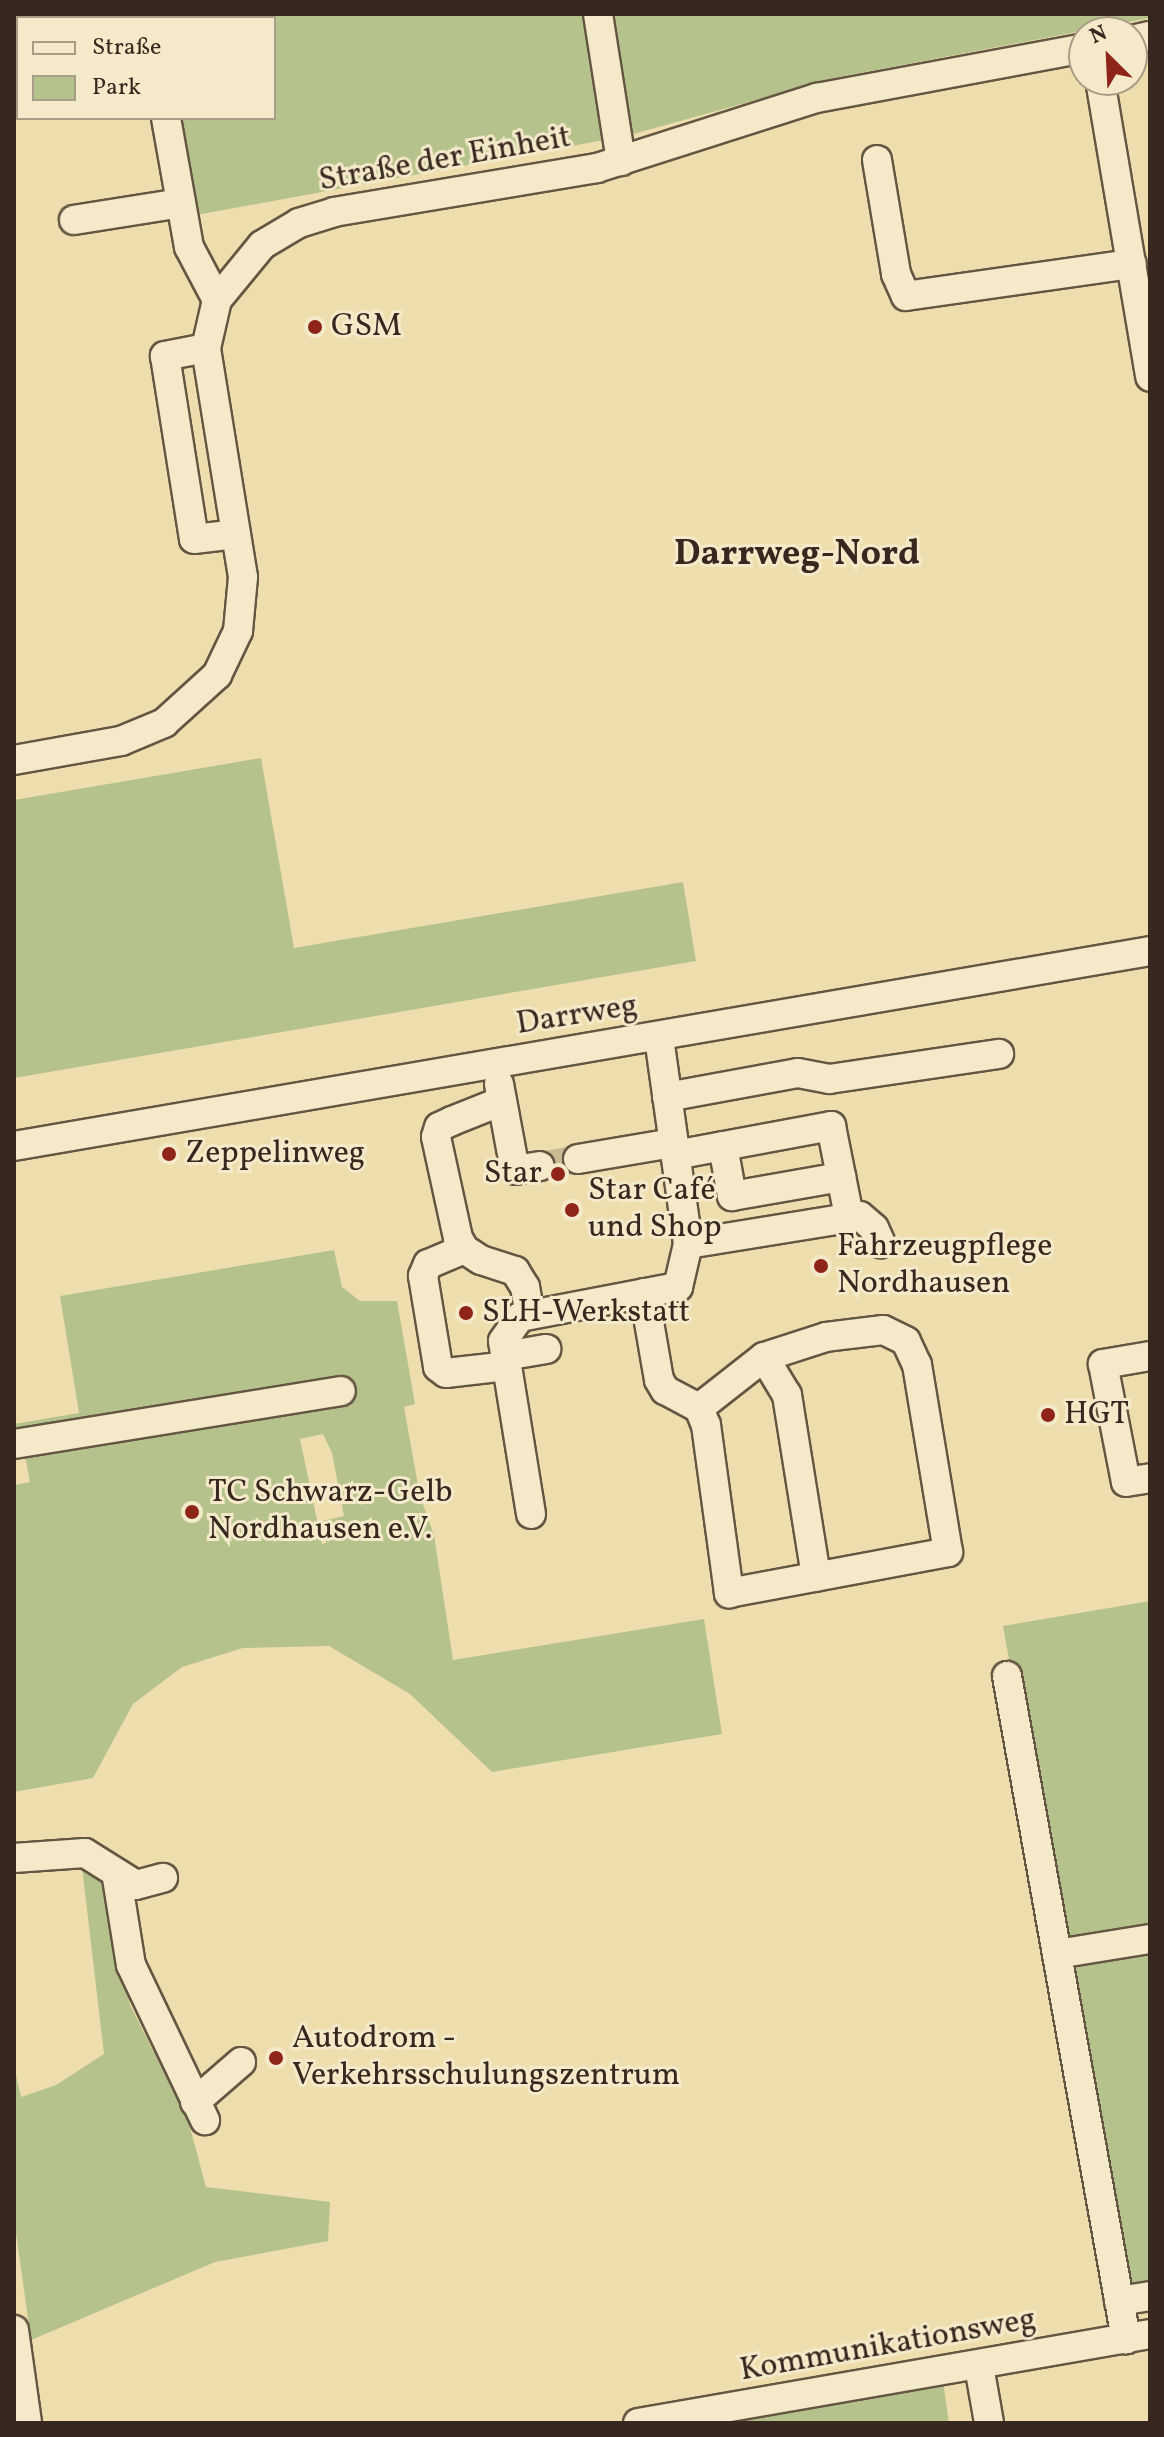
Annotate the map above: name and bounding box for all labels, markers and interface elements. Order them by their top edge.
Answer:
legend [16,16,276,120]
north arrow [1068,16,1148,96]
text: N [1085,18,1112,53]
text: Straße [92,31,161,65]
text: Park [92,71,141,105]
street label: Straße der Einheit [316,119,574,201]
place label: GSM [331,308,402,346]
marker: GSM [306,318,324,336]
district label: Darrweg-Nord [674,534,920,578]
street label: Darrweg [514,987,640,1045]
place label: Zeppelinweg [185,1135,365,1173]
marker: Zeppelinweg [160,1145,178,1163]
place label: Star [484,1155,542,1193]
marker: Star [549,1165,567,1183]
place label: Star Café und Shop [588,1173,722,1248]
marker: Star Café und Shop [563,1201,581,1219]
place label: Fahrzeugpflege Nordhausen [837,1229,1052,1304]
marker: Fahrzeugpflege Nordhausen [812,1257,830,1275]
place label: SLH-Werkstatt [482,1294,690,1332]
marker: SLH-Werkstatt [457,1304,475,1322]
place label: HGT [1064,1396,1129,1434]
marker: HGT [1039,1406,1057,1424]
place label: TC Schwarz-Gelb Nordhausen e.V. [208,1475,453,1550]
marker: TC Schwarz-Gelb Nordhausen e.V. [183,1503,201,1521]
place label: Autodrom - Verkehrsschulungszentrum [292,2021,680,2096]
marker: Autodrom - Verkehrsschulungszentrum [267,2049,285,2067]
street label: Kommunikationsweg [737,2301,1039,2391]

